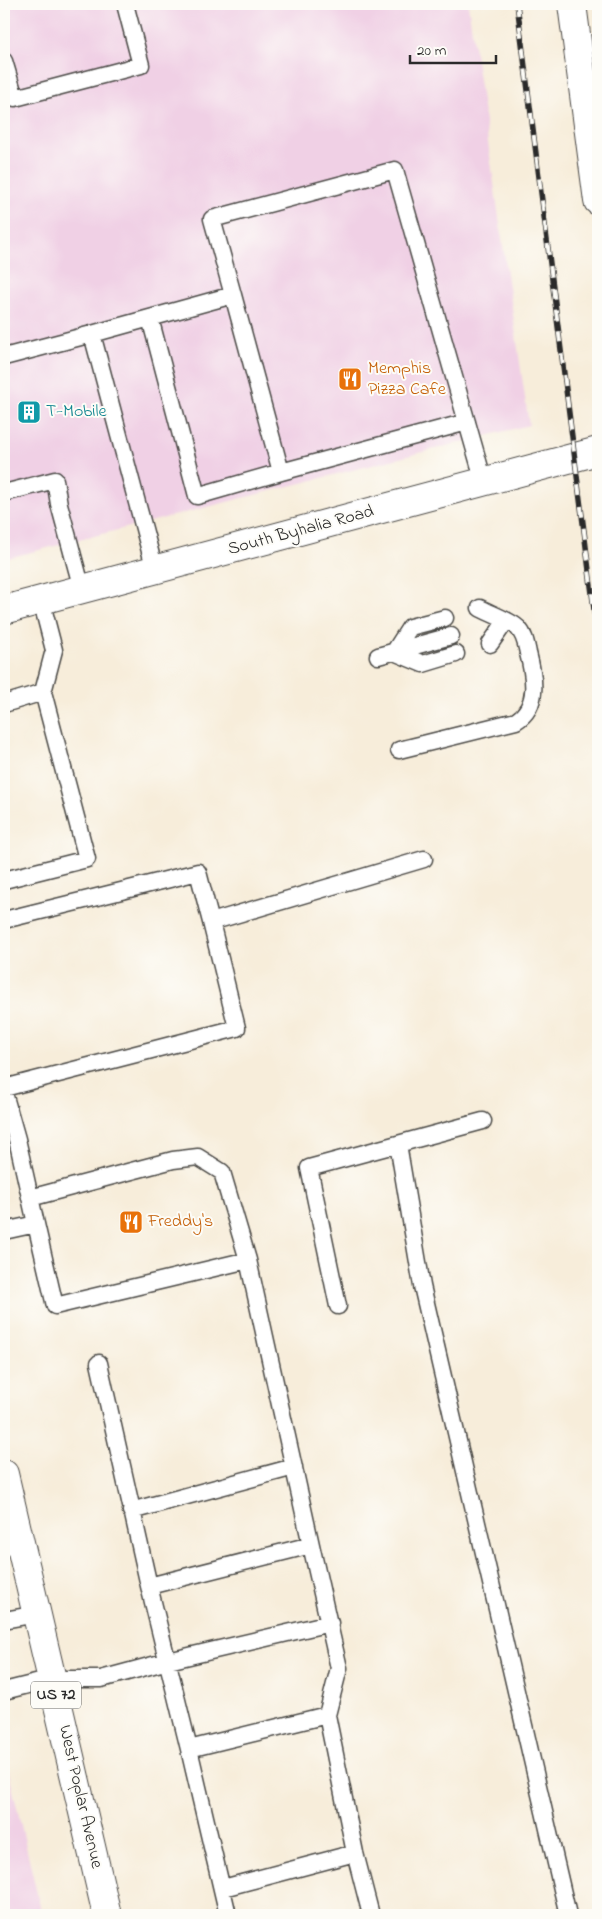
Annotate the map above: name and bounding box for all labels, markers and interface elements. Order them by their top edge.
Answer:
scale bar [410,32,496,64]
text: 20 m [417,40,447,62]
place label: Memphis Pizza Cafe [368,356,447,403]
restaurant icon: Memphis Pizza Cafe [337,366,363,392]
building icon: T-Mobile [16,399,42,425]
place label: T-Mobile [46,399,108,425]
street label: South Byhalia Road [225,499,377,563]
restaurant icon: Freddy's [118,1209,144,1235]
place label: Freddy's [147,1209,213,1235]
road number: US 72 [31,1682,81,1708]
street label: West Poplar Avenue [51,1723,109,1872]

